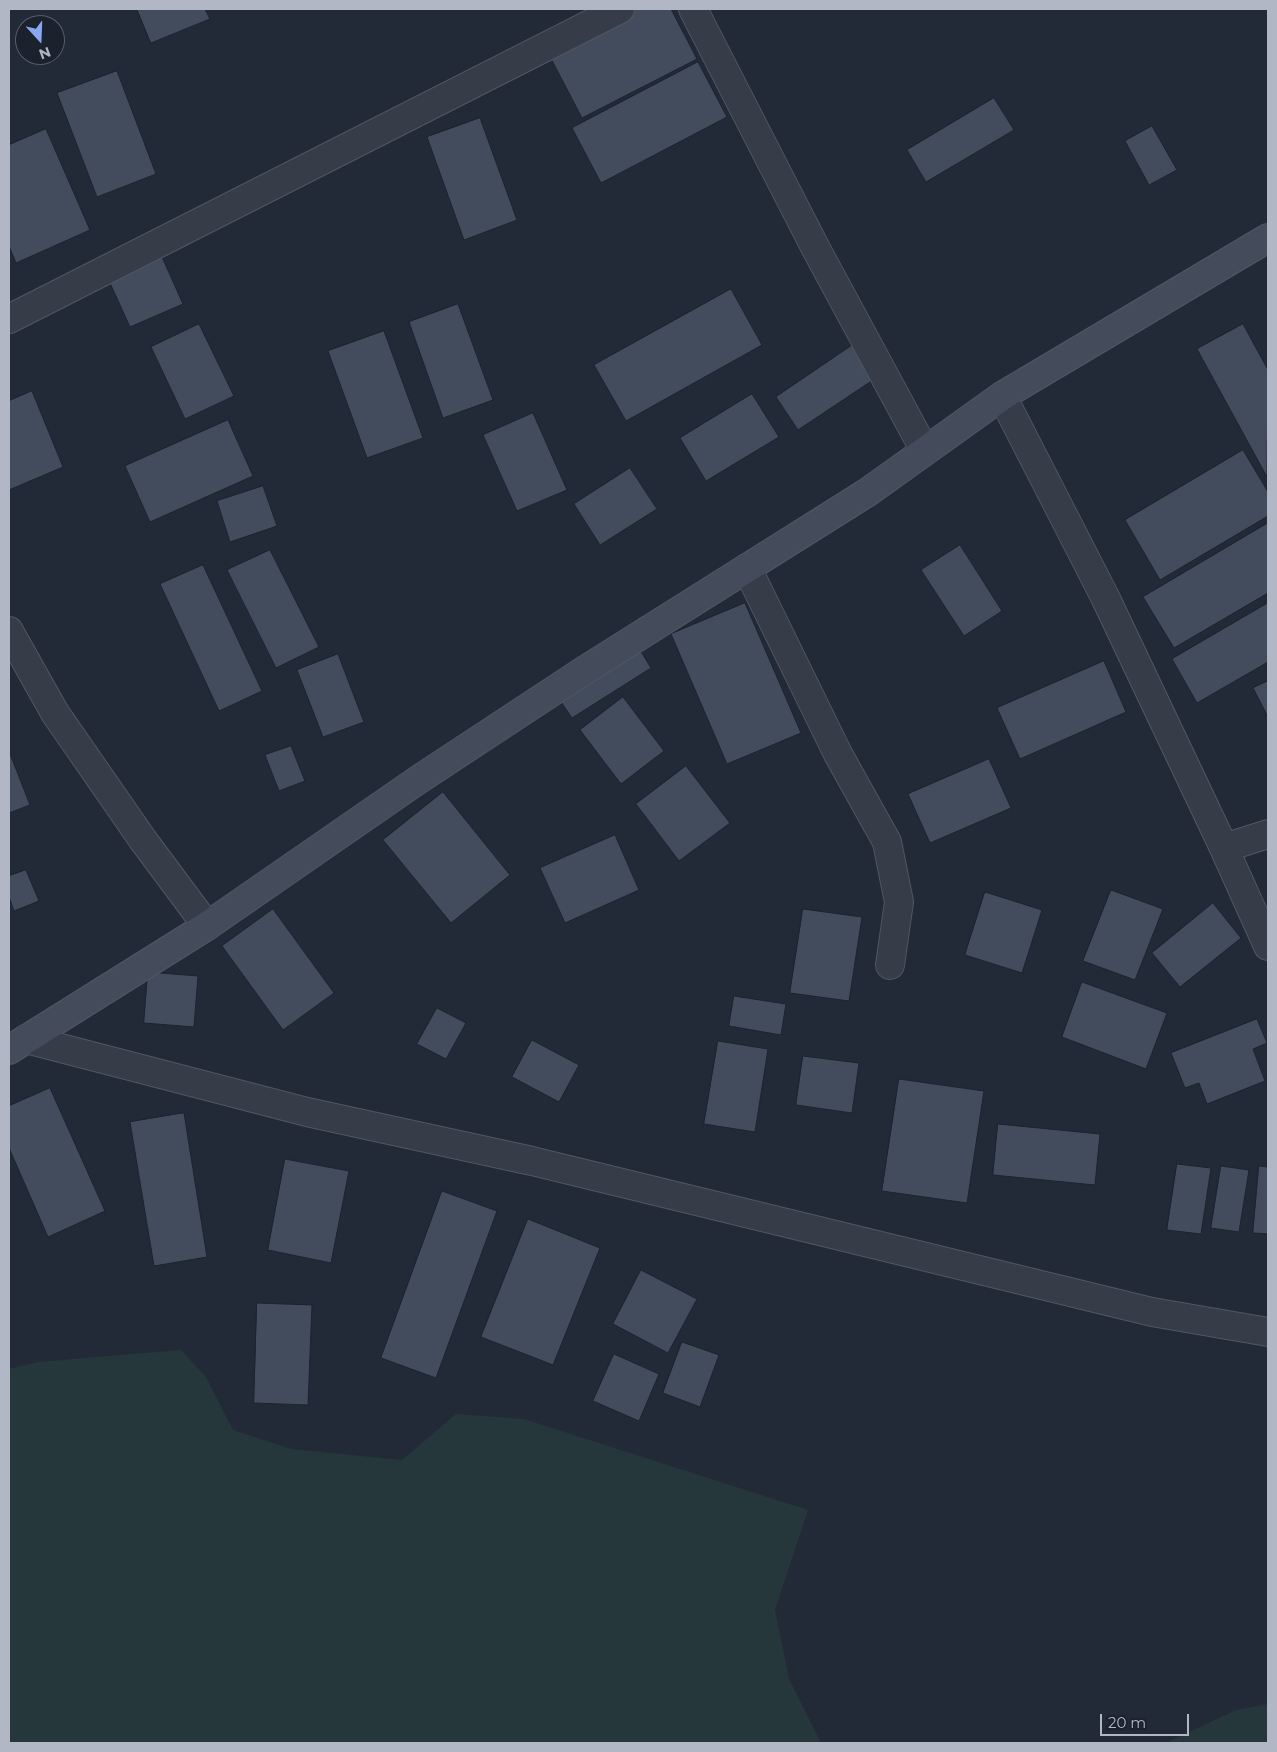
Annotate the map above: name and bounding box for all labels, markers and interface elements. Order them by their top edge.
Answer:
north arrow [15,15,65,65]
text: N [36,43,53,64]
scale bar [1102,1704,1191,1736]
text: 20 m [1108,1713,1146,1732]

